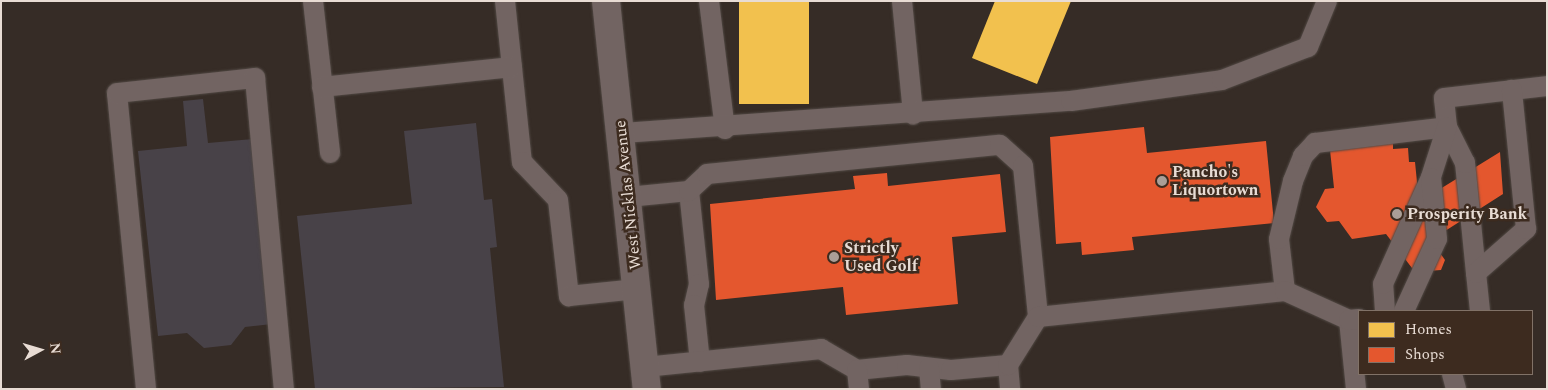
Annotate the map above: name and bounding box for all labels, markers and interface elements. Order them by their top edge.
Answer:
street label: West Nicklas Avenue [611,119,645,271]
place label: Pancho's Liquortown [1172,162,1258,200]
marker: Pancho's Liquortown [1156,175,1168,187]
place label: Prosperity Bank [1407,204,1527,224]
marker: Prosperity Bank [1391,208,1403,220]
place label: Strictly Used Golf [844,238,918,276]
marker: Strictly Used Golf [828,251,840,263]
legend [1358,310,1533,375]
text: Homes [1405,318,1452,341]
north arrow [15,325,65,375]
text: N [44,342,66,355]
text: Shops [1405,343,1445,366]

